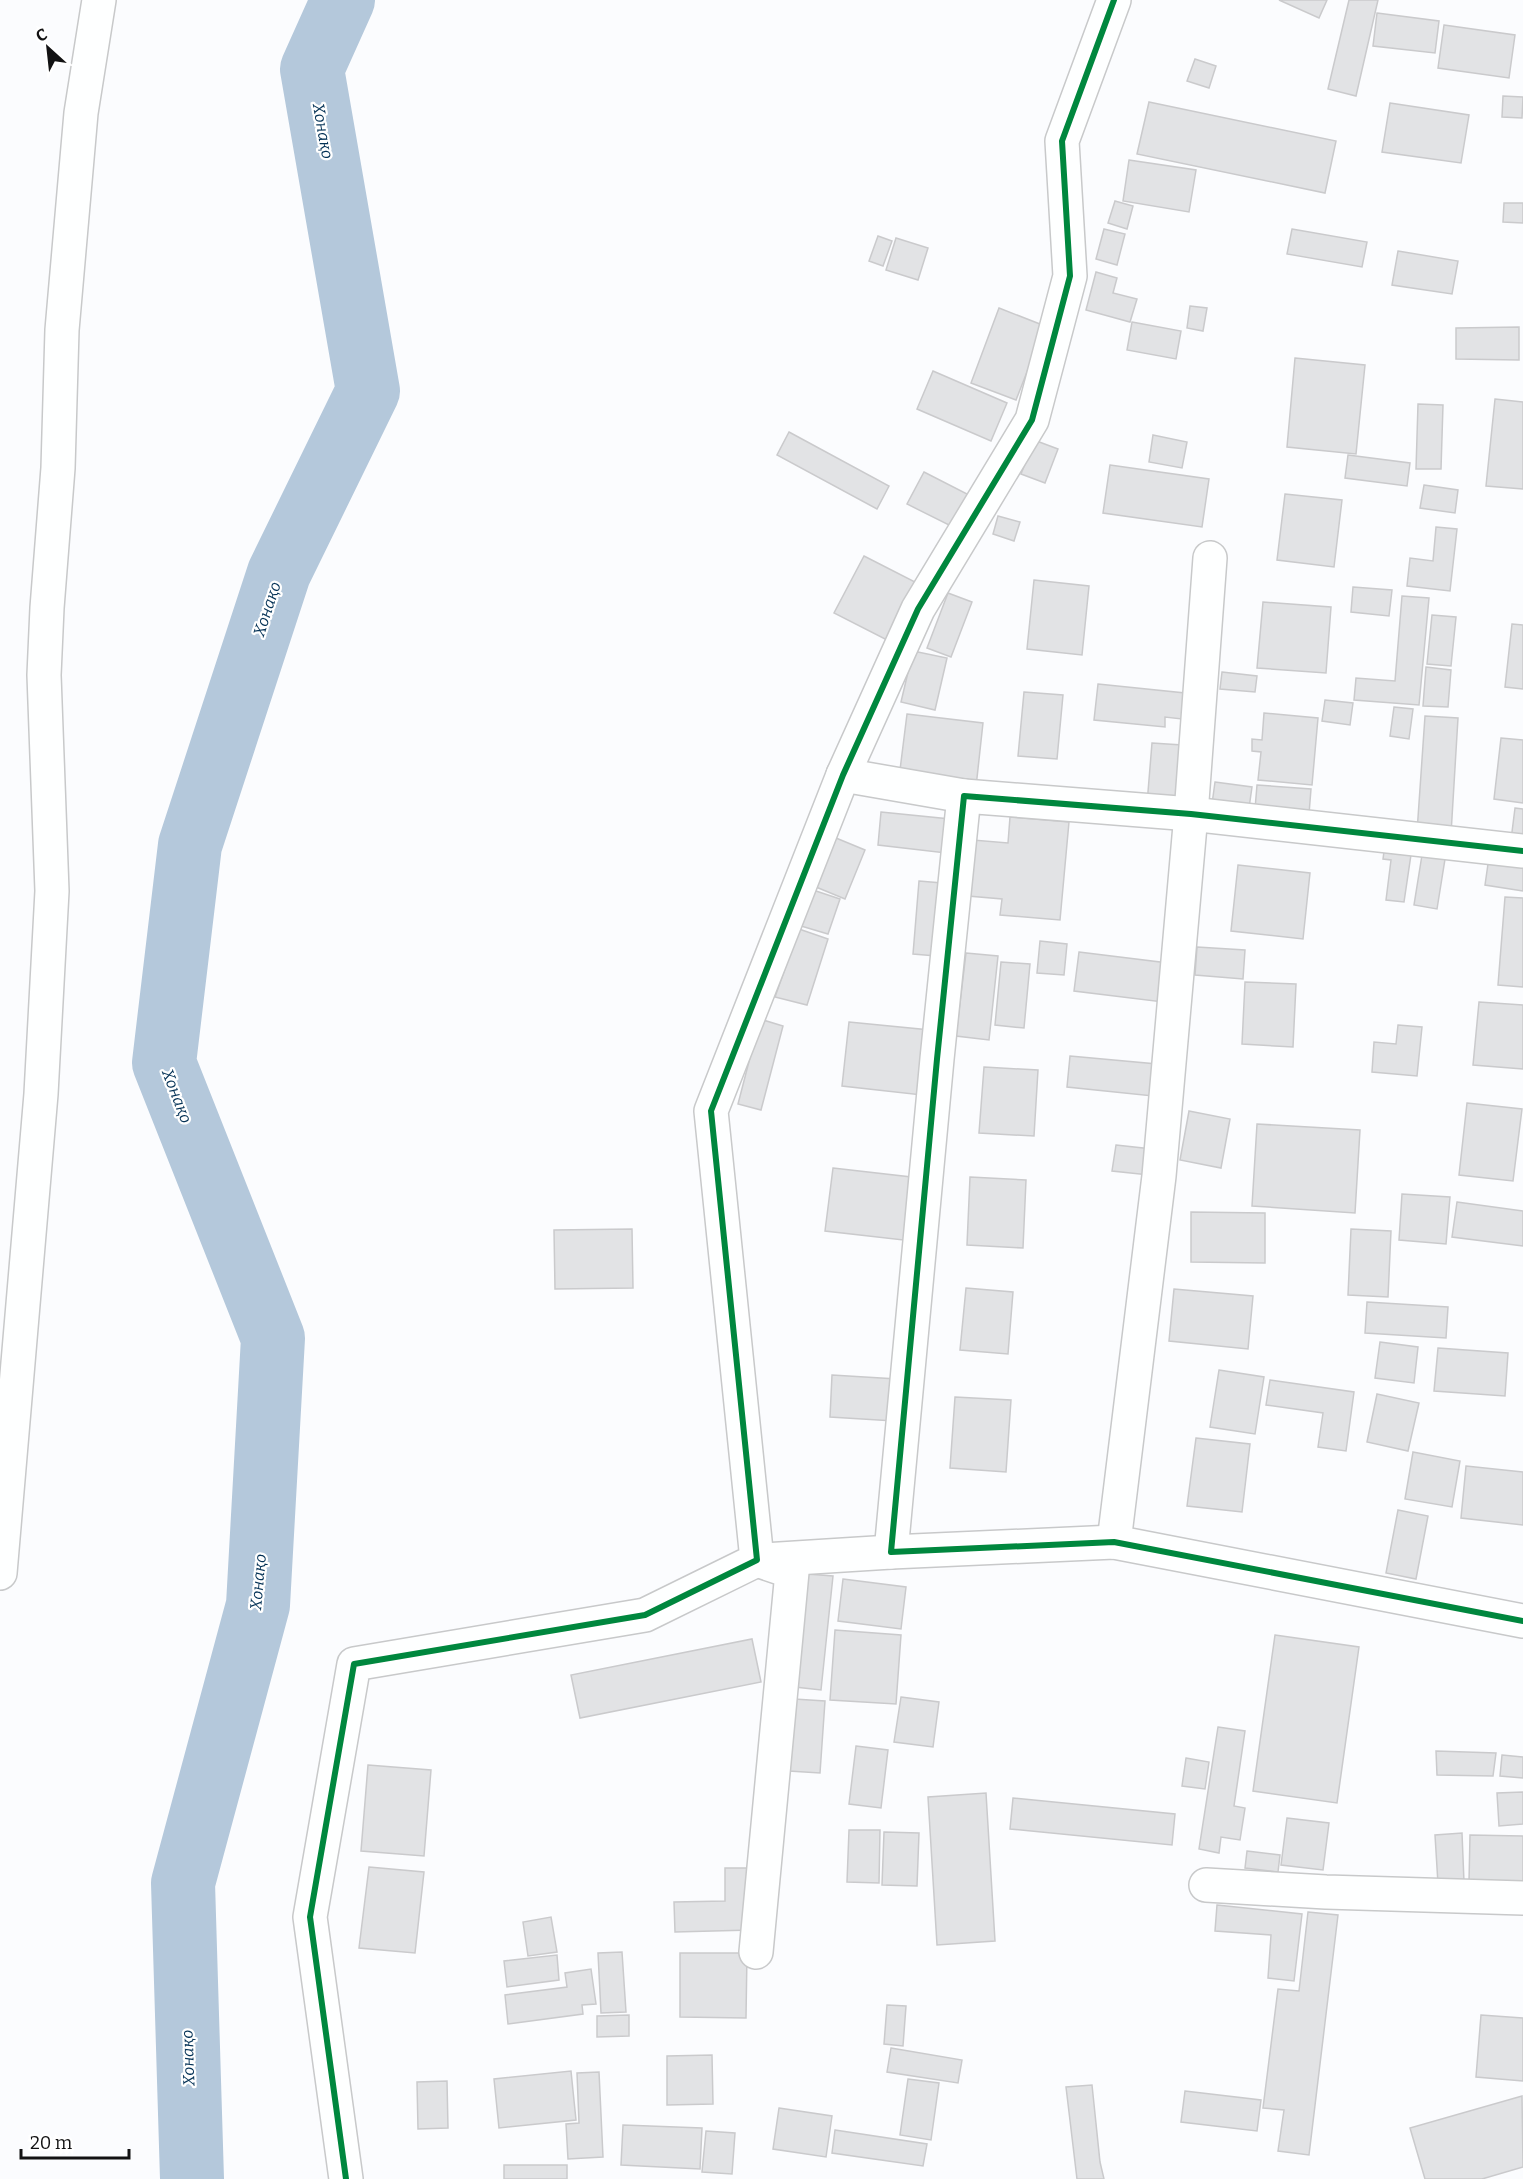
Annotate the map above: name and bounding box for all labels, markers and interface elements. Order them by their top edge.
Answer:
north arrow [18,18,78,78]
text: С [33,24,50,46]
water label: Хонақо [309,101,337,160]
water label: Хонақо [249,579,285,640]
water label: Хонақо [158,1065,196,1126]
water label: Хонақо [246,1553,270,1612]
water label: Хонақо [178,2029,199,2087]
scale bar [21,2122,129,2160]
text: 20 m [30,2132,72,2154]

